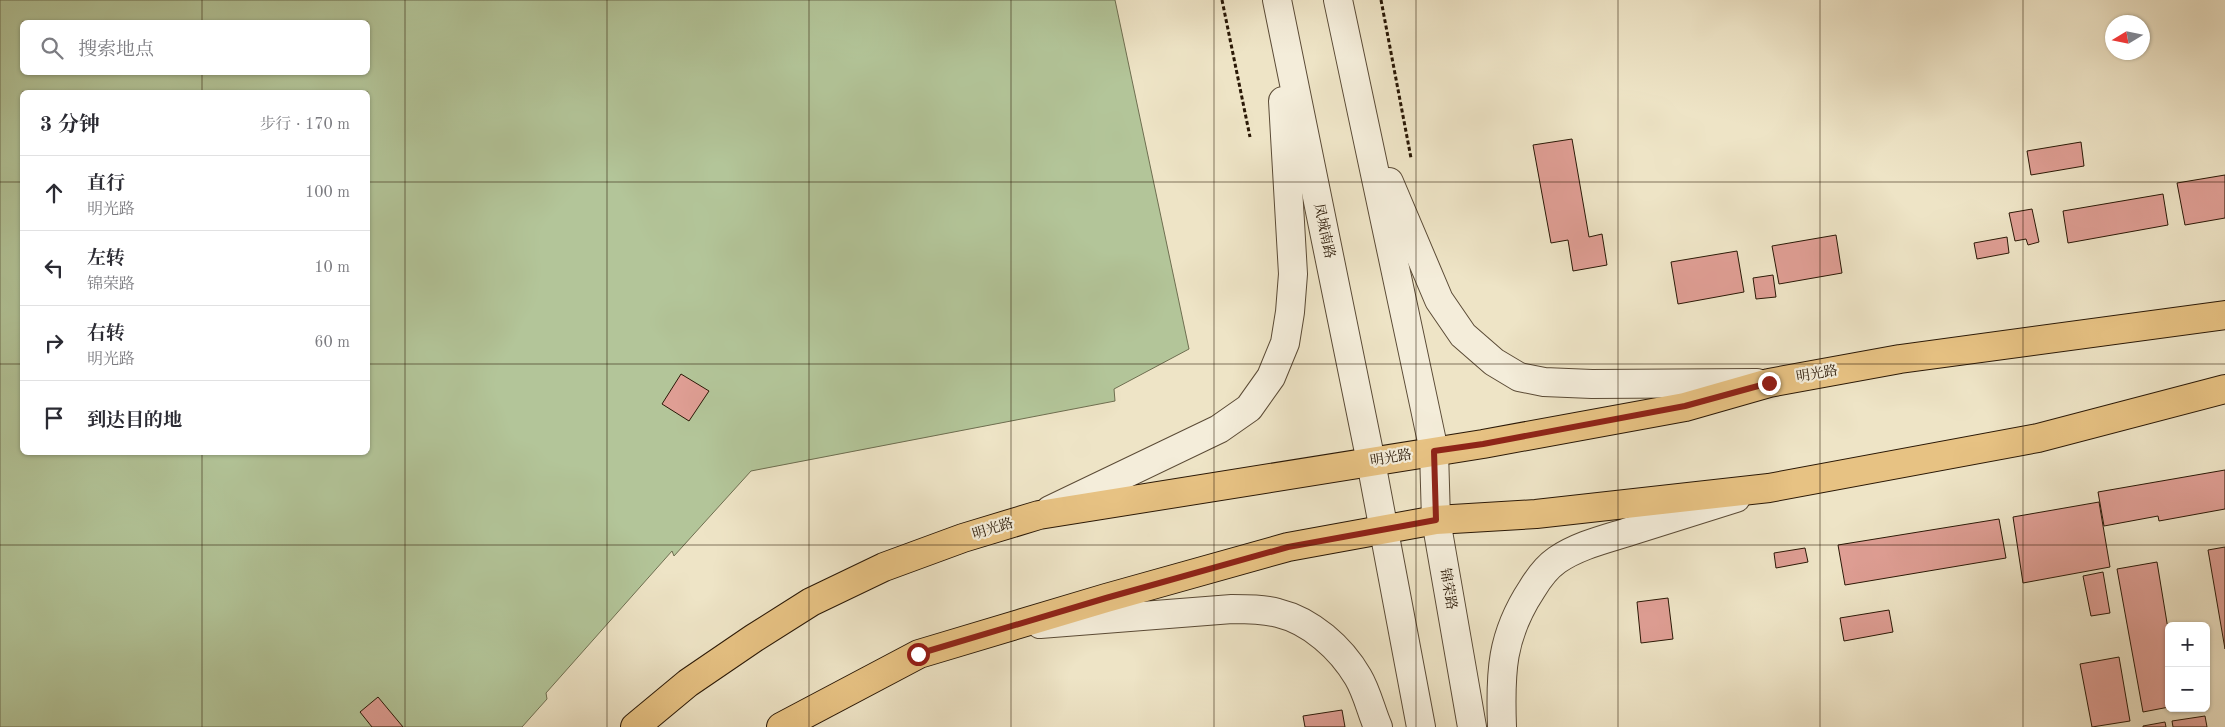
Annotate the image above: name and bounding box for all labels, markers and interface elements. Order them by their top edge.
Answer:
north arrow [2105,15,2150,60]
search box [20,20,370,75]
icon: search [38,34,66,62]
text: 搜索地点 [78,41,154,60]
text: 3 分钟 [40,115,100,136]
text: 步行 · 170 m [260,117,350,133]
text: 直行 [87,175,125,194]
icon: ahead [40,179,68,207]
text: 100 m [305,185,350,201]
text: 明光路 [87,202,135,218]
street label: 凤城南路 [1311,202,1338,260]
text: 左转 [87,250,125,269]
icon: left [40,254,68,282]
text: 10 m [314,260,350,276]
text: 锦荣路 [87,277,135,293]
text: 右转 [87,325,125,344]
icon: right [40,329,68,357]
text: 60 m [314,335,350,351]
text: 明光路 [87,352,135,368]
street label: 明光路 [1795,362,1839,385]
route end [1758,372,1781,395]
icon: arrive [40,404,68,432]
text: 到达目的地 [87,412,182,431]
street label: 明光路 [1369,446,1413,469]
street label: 明光路 [971,515,1015,542]
street label: 锦荣路 [1437,567,1460,611]
map controls [2165,622,2210,712]
button: + [2165,622,2210,667]
route start [907,643,930,666]
button: − [2165,667,2210,712]

